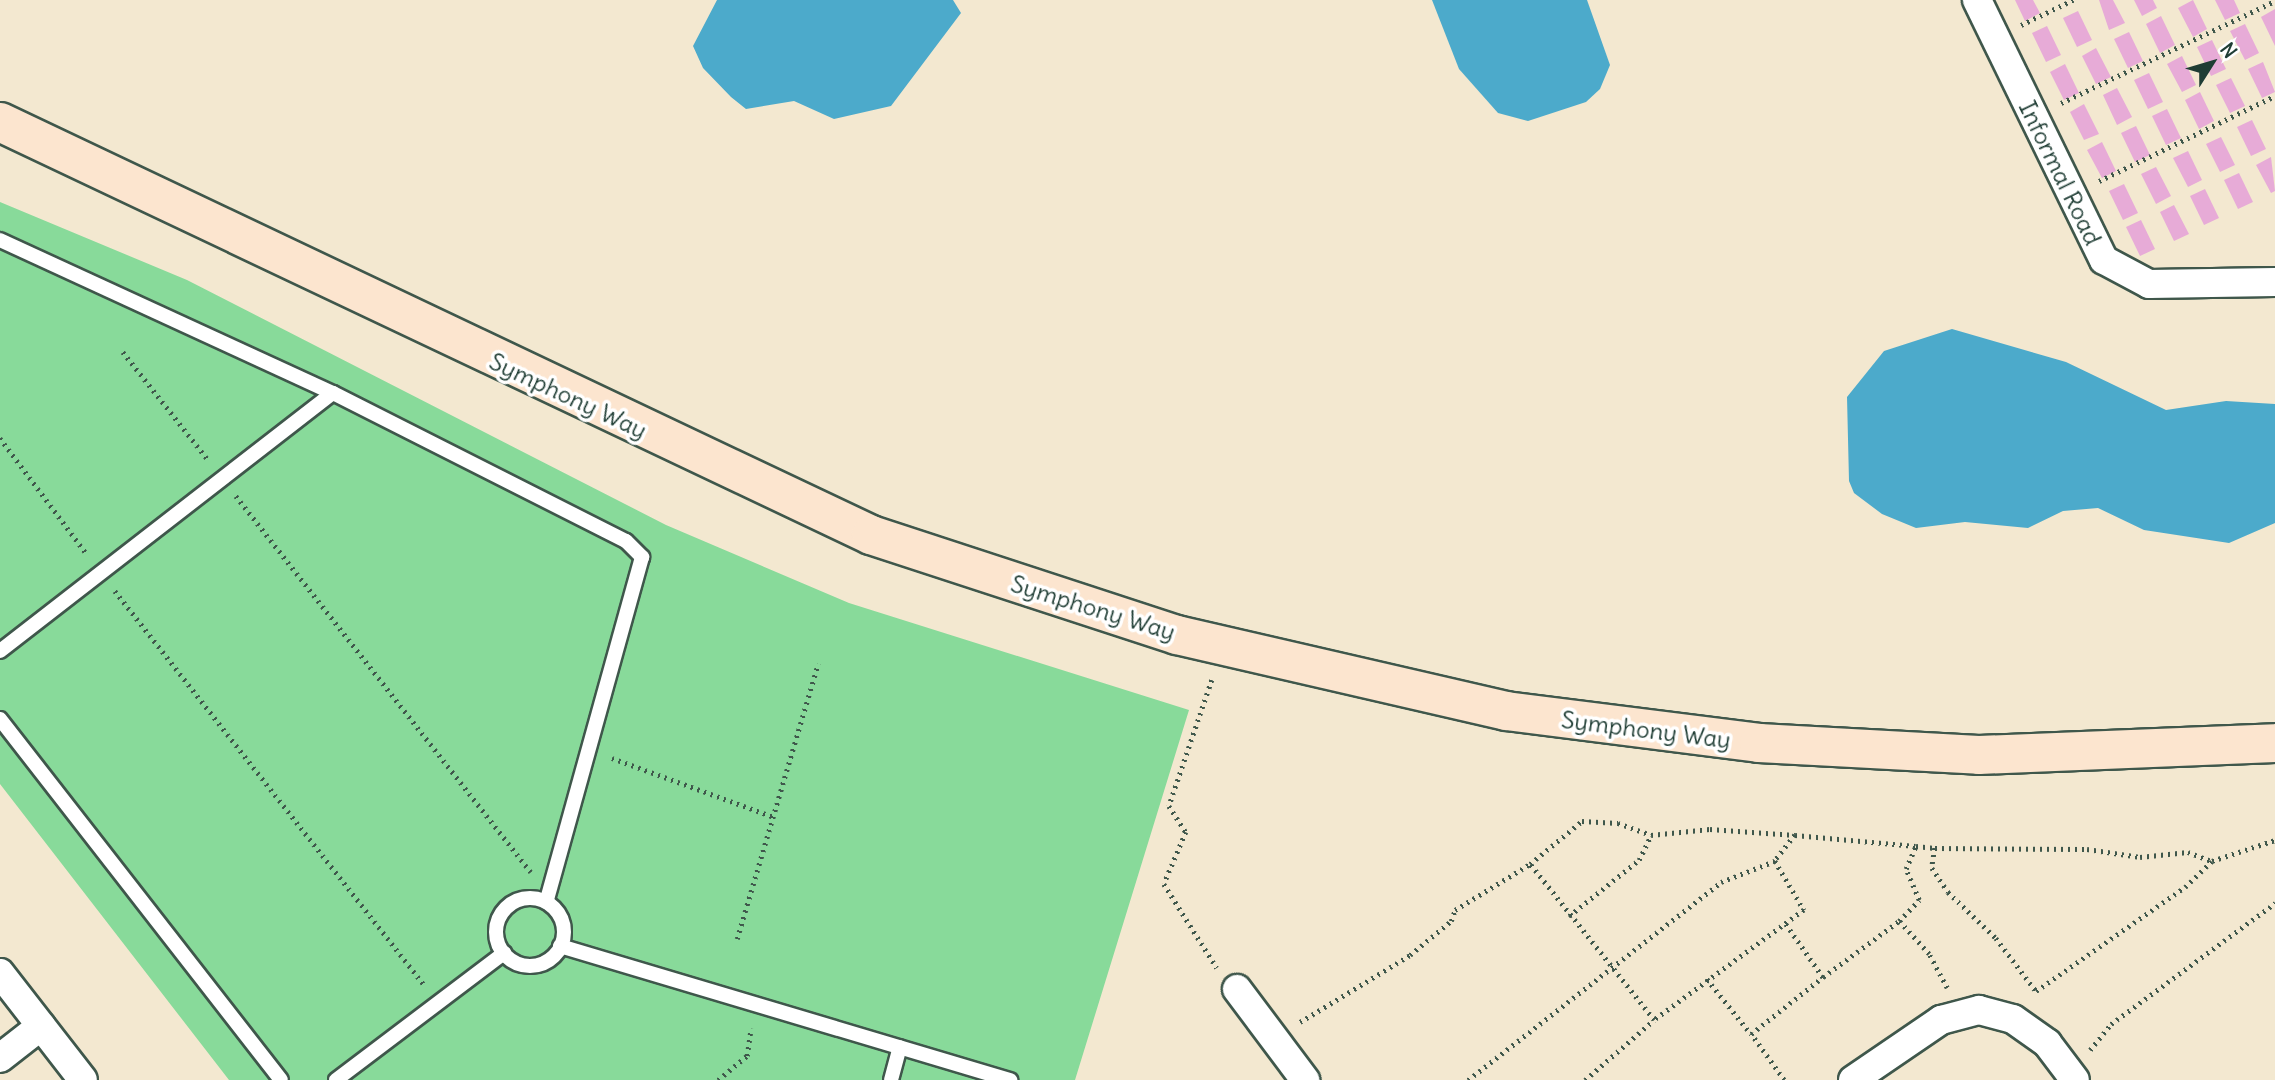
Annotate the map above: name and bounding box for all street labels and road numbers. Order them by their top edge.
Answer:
street label: Informal Road [2013,96,2107,250]
street label: Symphony Way [485,347,651,445]
street label: Symphony Way [1007,569,1179,647]
street label: Symphony Way [1560,705,1732,755]

